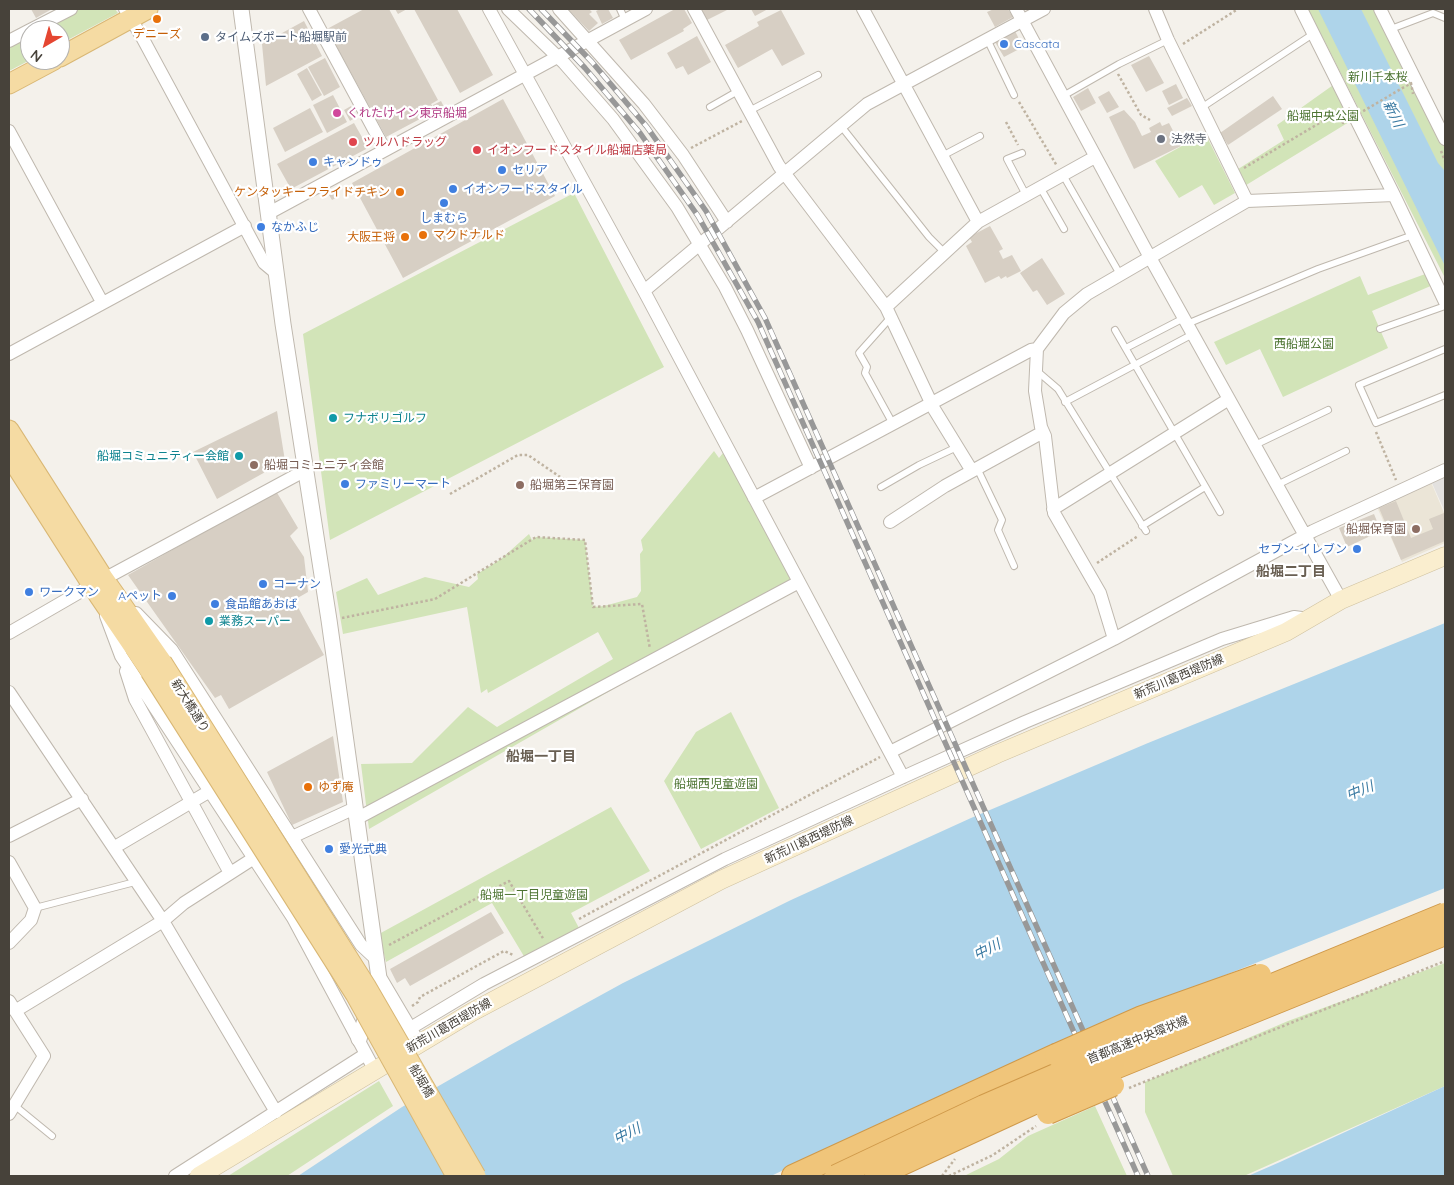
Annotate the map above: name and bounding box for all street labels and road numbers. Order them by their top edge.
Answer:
street label: 新荒川葛西堤防線 [1132,652,1226,702]
street label: 新大橋通り [168,677,212,735]
street label: 新荒川葛西堤防線 [762,813,856,867]
street label: 新荒川葛西堤防線 [404,996,494,1056]
street label: 首都高速中央環状線 [1085,1013,1191,1067]
street label: 船堀橋 [406,1062,436,1100]

